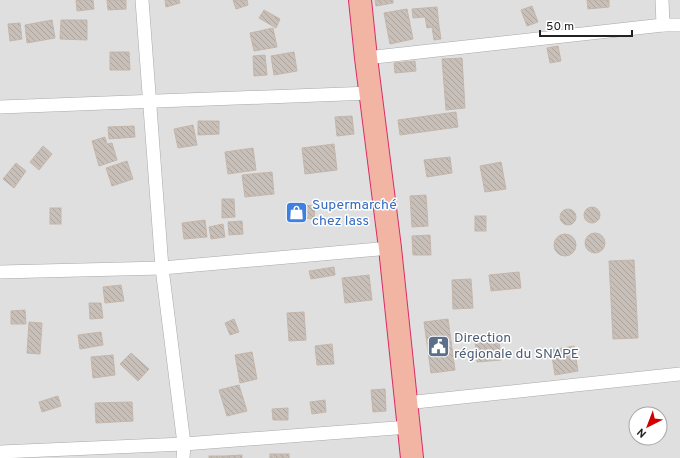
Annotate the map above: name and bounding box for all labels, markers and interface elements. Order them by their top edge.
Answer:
scale bar [540,12,632,38]
text: 50 m [546,19,574,35]
place label: Supermarché chez lass [312,197,397,230]
shop icon: Supermarché chez lass [283,200,309,226]
place label: Direction régionale du SNAPE [454,330,579,363]
public building icon: Direction régionale du SNAPE [426,333,452,359]
north arrow [628,406,668,446]
text: N [634,425,650,441]

